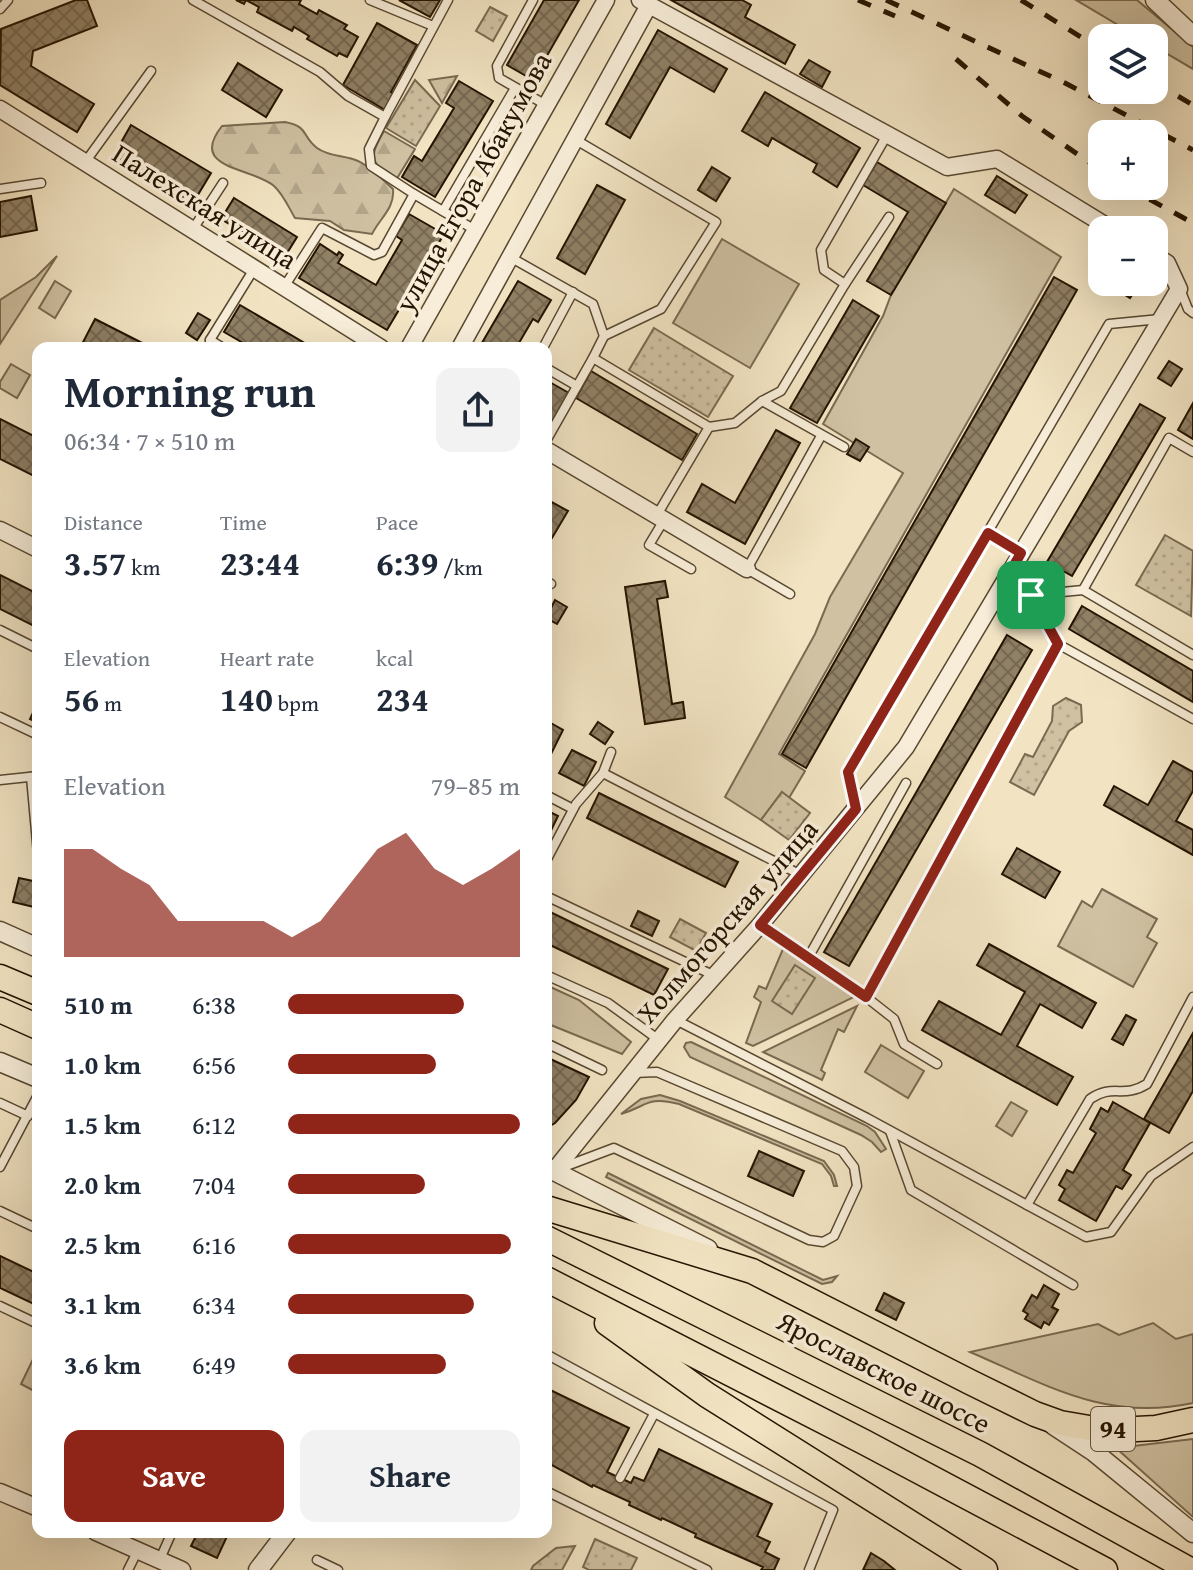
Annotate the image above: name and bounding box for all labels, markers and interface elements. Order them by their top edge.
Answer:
map controls [1088,24,1168,296]
button: layers [1088,24,1168,104]
street label: улица Егора Абакумова [383,44,561,320]
button: + [1088,120,1168,200]
street label: Палехская улица [105,132,306,279]
button: − [1088,216,1168,296]
text: Morning run [64,359,315,423]
button: share [436,368,520,452]
text: 06:34 · 7 × 510 m [64,421,235,460]
text: Distance [64,506,143,538]
text: Time [220,506,267,538]
text: Pace [376,506,418,538]
text: 3.57 [64,538,126,587]
text: 23:44 [220,538,300,587]
text: 6:39 [376,538,438,587]
text: km [126,551,160,583]
text: /km [438,551,483,583]
pin [997,561,1065,629]
icon: arrive [1009,573,1053,617]
text: Elevation [64,642,150,674]
text: Heart rate [220,642,314,674]
text: kcal [376,642,414,674]
text: 56 [64,674,99,723]
text: 140 [220,674,273,723]
text: 234 [376,674,429,723]
text: m [99,687,122,719]
text: bpm [273,687,319,719]
text: Elevation [64,766,166,805]
text: 79–85 m [431,766,520,805]
street label: Холмогорская улица [626,809,827,1032]
text: 510 m [64,985,132,1024]
text: 6:38 [192,985,236,1024]
text: 1.0 km [64,1045,141,1084]
text: 6:56 [192,1045,236,1084]
text: 1.5 km [64,1105,141,1144]
text: 6:12 [192,1105,236,1144]
text: 2.0 km [64,1165,141,1204]
text: 7:04 [192,1165,236,1204]
text: 2.5 km [64,1225,141,1264]
text: 6:16 [192,1225,236,1264]
text: 3.1 km [64,1285,141,1324]
text: 6:34 [192,1285,236,1324]
street label: Ярославское шоссе [769,1300,998,1443]
text: 3.6 km [64,1345,141,1384]
text: 6:49 [192,1345,236,1384]
road number: 94 [1091,1407,1135,1451]
button: Save [64,1430,284,1522]
button: Share [300,1430,520,1522]

